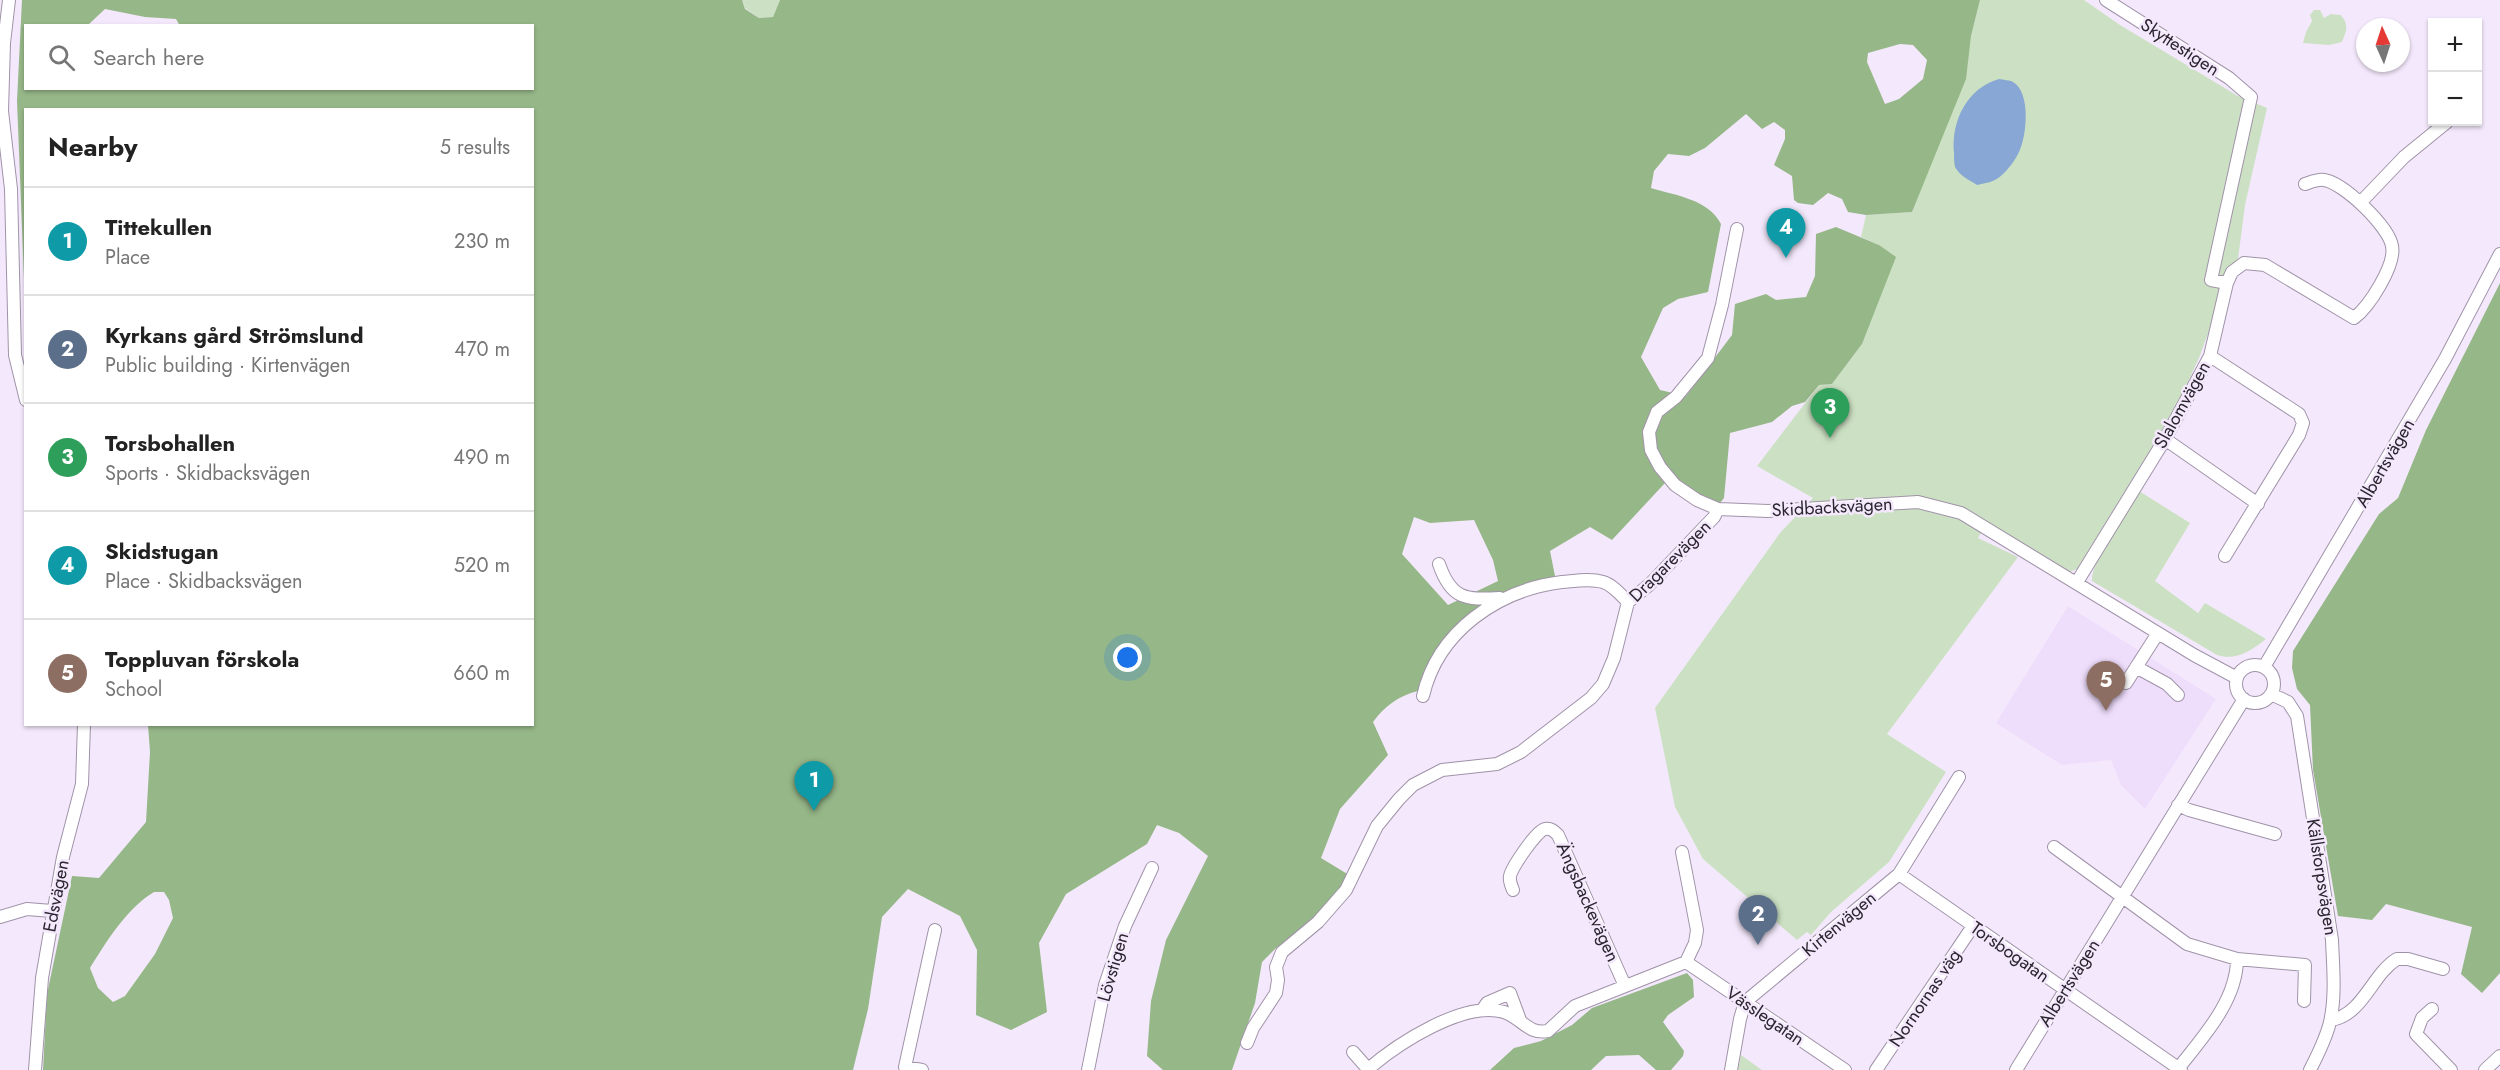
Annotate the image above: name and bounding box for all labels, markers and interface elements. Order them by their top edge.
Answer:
street label: Skyttestigen [2136,12,2224,82]
north arrow [2356,18,2410,72]
map controls [2428,18,2482,126]
button: + [2428,18,2482,72]
search box [24,24,534,90]
icon: search [45,41,78,74]
text: Search here [93,41,204,73]
button: − [2428,72,2482,126]
text: Nearby [48,128,137,166]
text: 5 results [440,133,510,162]
pin: 4 [1766,208,1806,258]
text: Tittekullen [105,211,212,243]
text: 1 [62,227,73,256]
text: 230 m [454,227,510,256]
text: Place [105,243,150,272]
text: Kyrkans gård Strömslund [105,319,364,351]
text: 2 [61,335,74,364]
text: 470 m [454,335,510,364]
text: Public building · Kirtenvägen [105,351,351,380]
street label: Slalomvägen [2147,357,2217,453]
pin: 3 [1810,388,1850,438]
street label: Albertsvägen [2349,414,2421,512]
text: Torsbohallen [105,427,235,459]
text: 3 [61,443,74,472]
text: 490 m [453,443,510,472]
text: Sports · Skidbacksvägen [105,459,310,488]
street label: Skidbacksvägen [1771,491,1893,523]
street label: Dragarevägen [1623,514,1717,608]
text: Skidstugan [105,535,219,567]
text: 4 [61,551,74,580]
text: 520 m [454,551,510,580]
text: Place · Skidbacksvägen [105,567,302,596]
text: Toppluvan förskola [105,643,299,675]
your location [1113,643,1142,672]
text: 5 [61,659,74,688]
text: 660 m [453,659,510,688]
pin: 5 [2086,662,2126,711]
text: School [105,675,162,704]
pin: 1 [794,762,834,811]
street label: Källstorpsvägen [2300,817,2344,937]
street label: Ängsbackevägen [1550,838,1626,966]
street label: Edsvägen [36,858,76,934]
street label: Kirtenvägen [1796,885,1882,963]
pin: 2 [1738,896,1778,945]
street label: Torsbogatan [1965,915,2055,989]
street label: Lövstigen [1091,929,1135,1005]
street label: Albertsvägen [2032,934,2106,1032]
street label: Nornornas väg [1883,944,1967,1052]
street label: Vässlegatan [1720,980,1810,1052]

